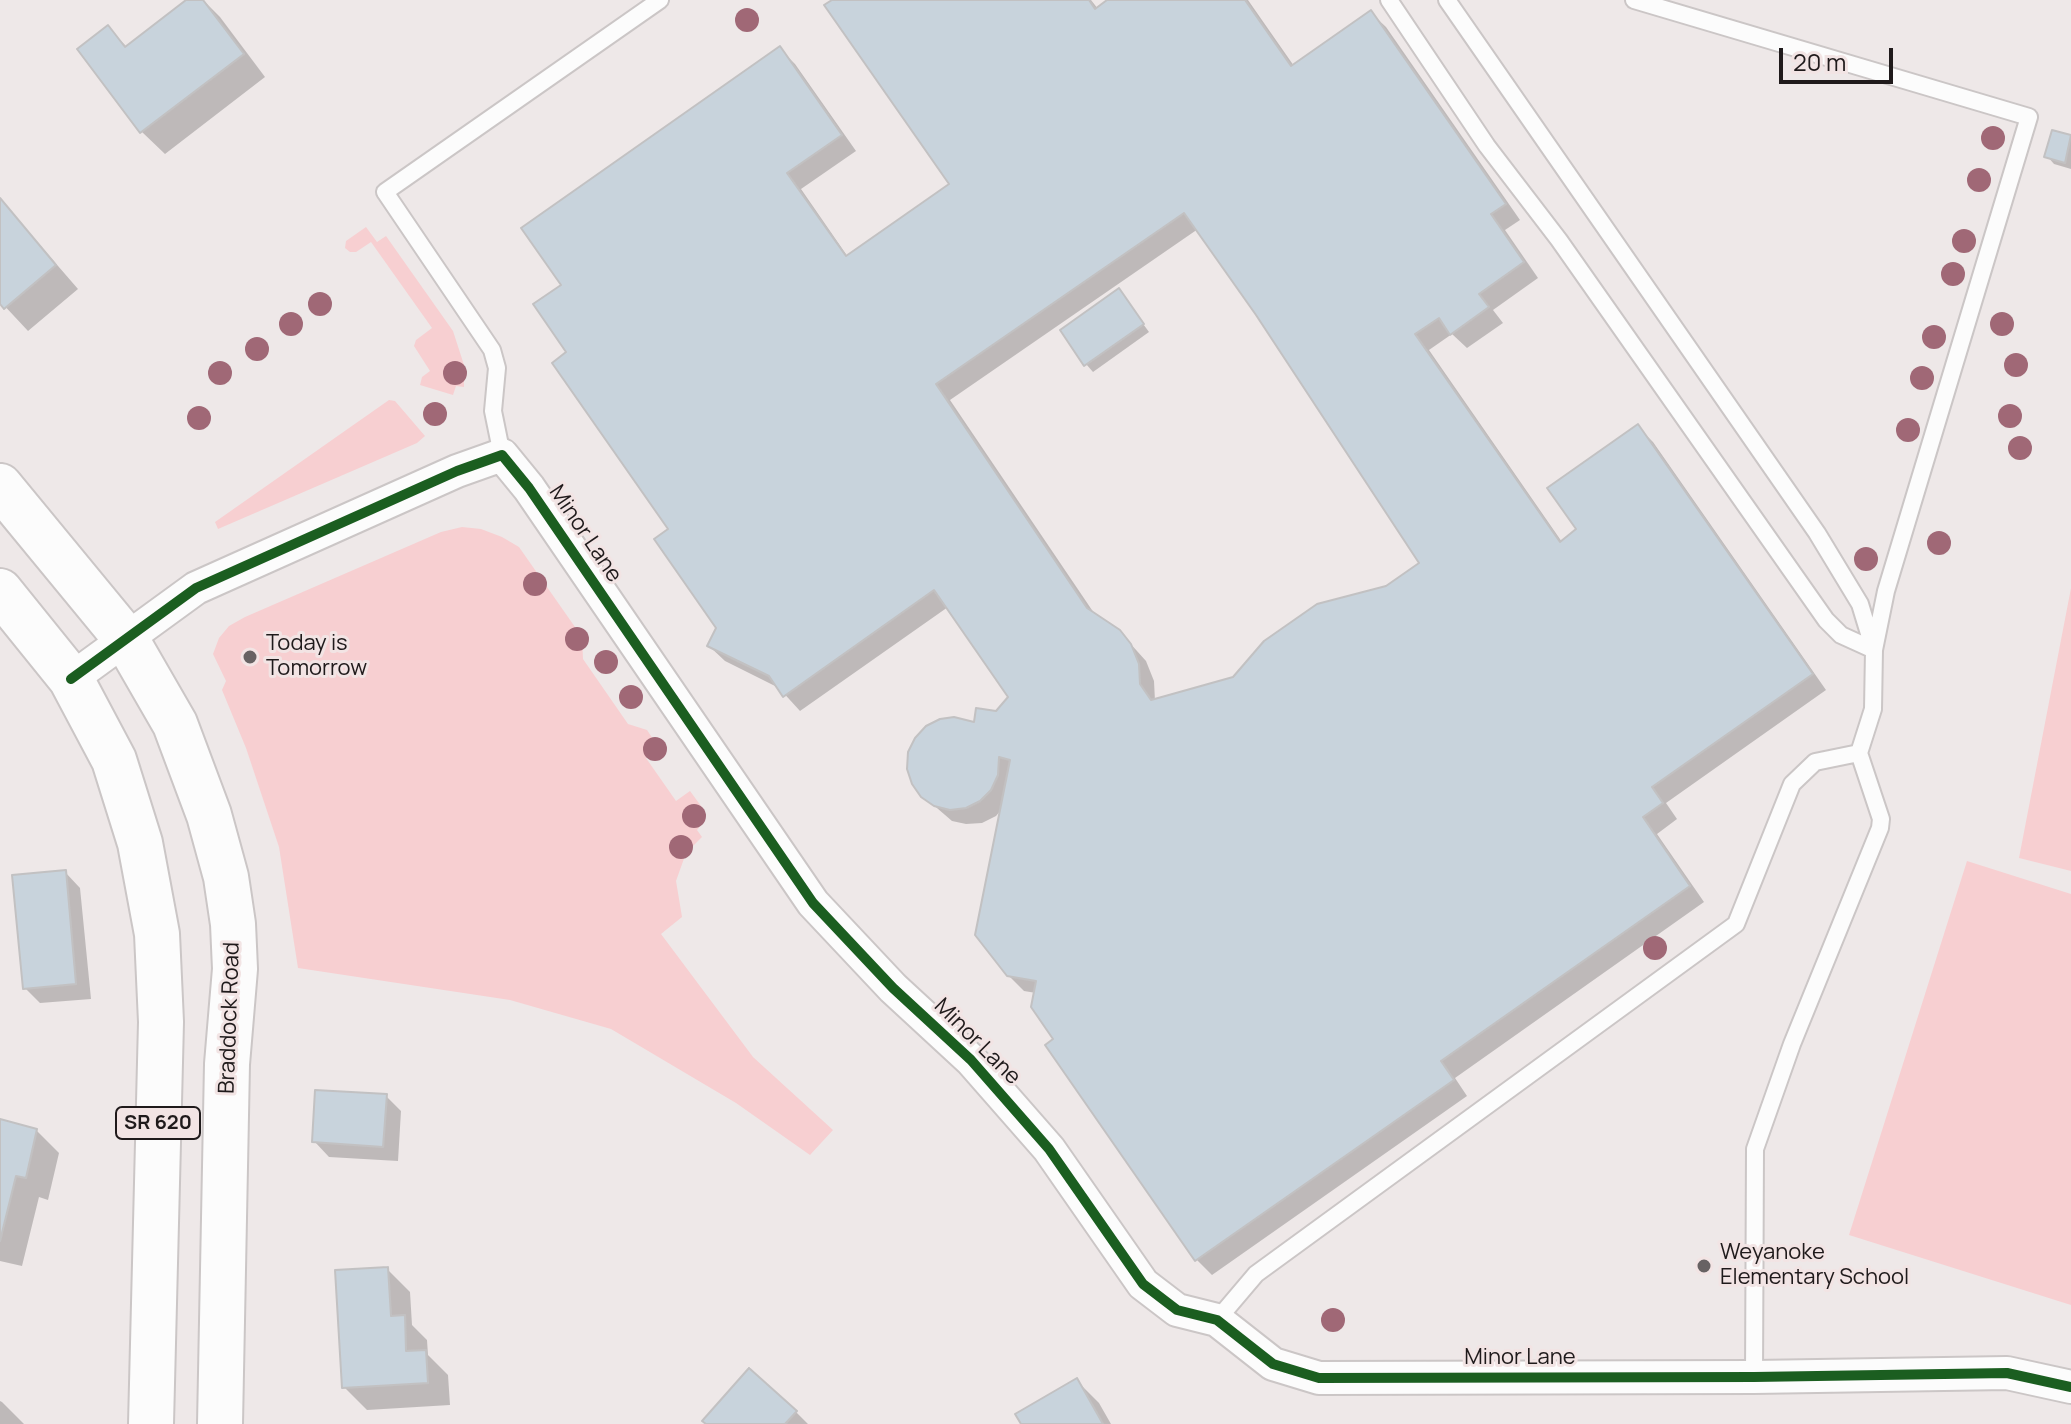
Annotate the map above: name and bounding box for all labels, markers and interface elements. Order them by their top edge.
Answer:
scale bar [1783,32,1897,82]
text: 20 m [1793,45,1846,78]
street label: Minor Lane [543,480,627,588]
place label: Today is Tomorrow [266,631,367,682]
marker: Today is Tomorrow [241,648,259,666]
street label: Braddock Road [214,942,246,1094]
street label: Minor Lane [928,993,1026,1091]
road number: SR 620 [116,1107,200,1139]
place label: Weyanoke Elementary School [1720,1240,1909,1292]
marker: Weyanoke Elementary School [1695,1257,1713,1275]
street label: Minor Lane [1464,1345,1576,1371]

